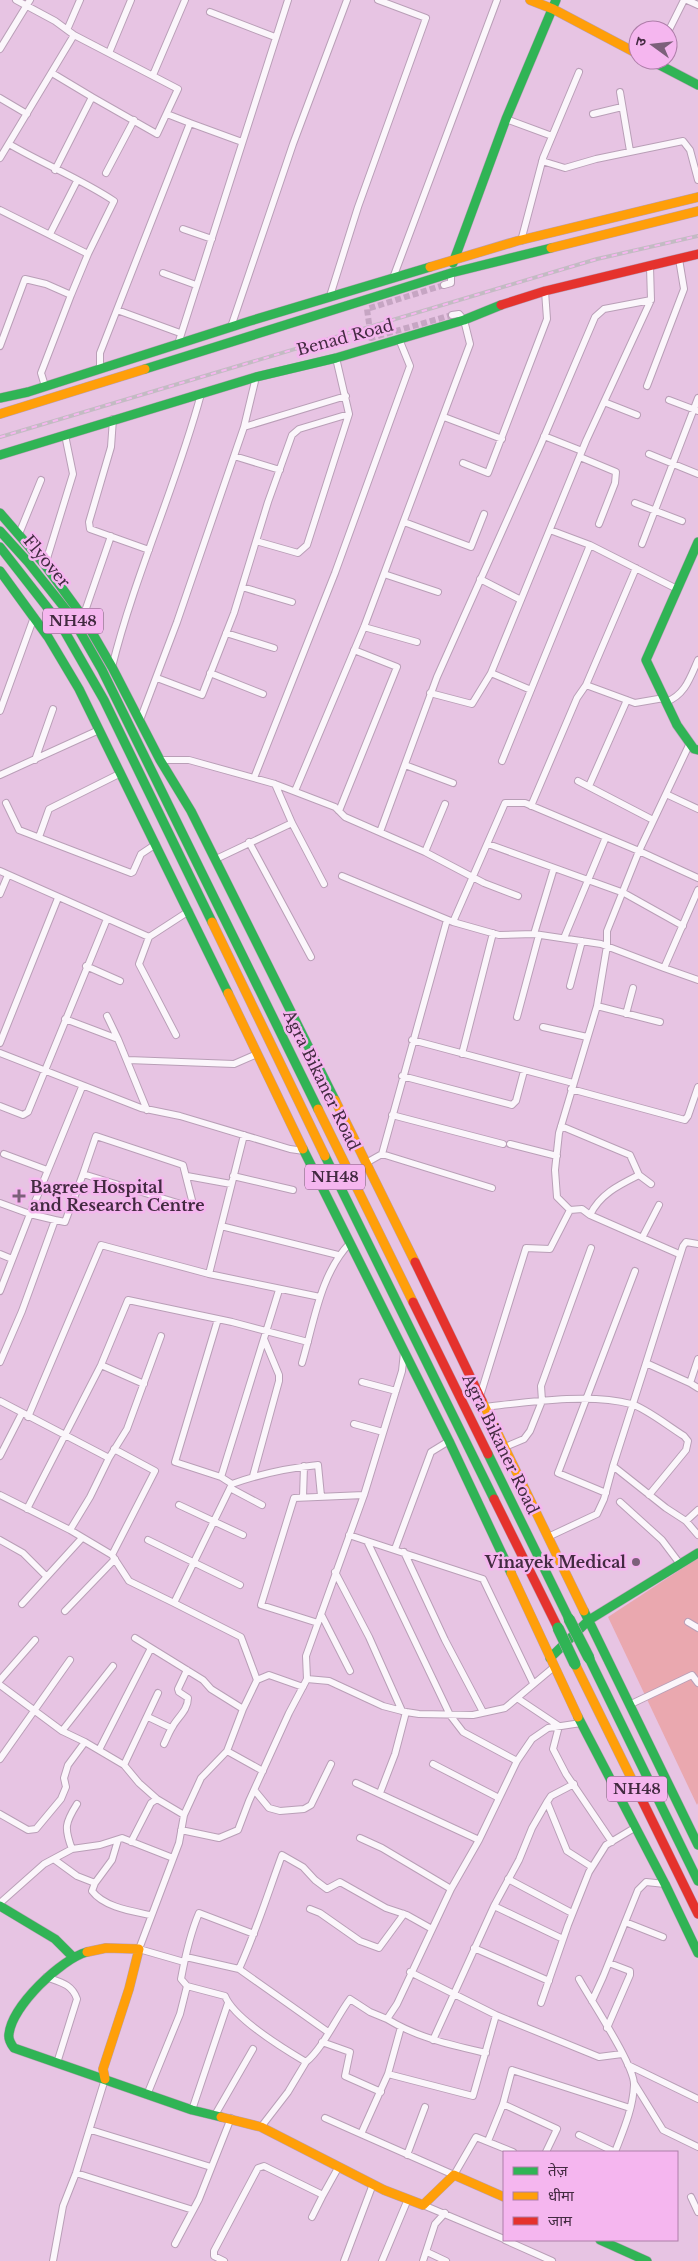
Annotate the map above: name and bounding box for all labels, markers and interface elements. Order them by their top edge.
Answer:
north arrow [628,20,678,70]
text: उ [631,35,650,48]
street label: Benad Road [294,314,396,360]
street label: Flyover [19,531,75,591]
road number: NH48 [43,608,103,634]
street label: Agra Bikaner Road [279,1006,365,1154]
road number: NH48 [305,1164,365,1190]
place label: Bagree Hospital and Research Centre [30,1177,205,1215]
marker: Bagree Hospital and Research Centre [12,1189,26,1203]
street label: Agra Bikaner Road [458,1370,544,1518]
place label: Vinayek Medical [484,1552,626,1572]
marker: Vinayek Medical [630,1556,642,1568]
road number: NH48 [607,1776,667,1802]
legend [503,2151,678,2241]
text: तेज़ [548,2161,569,2180]
text: धीमा [548,2186,575,2205]
text: जाम [548,2211,573,2230]

